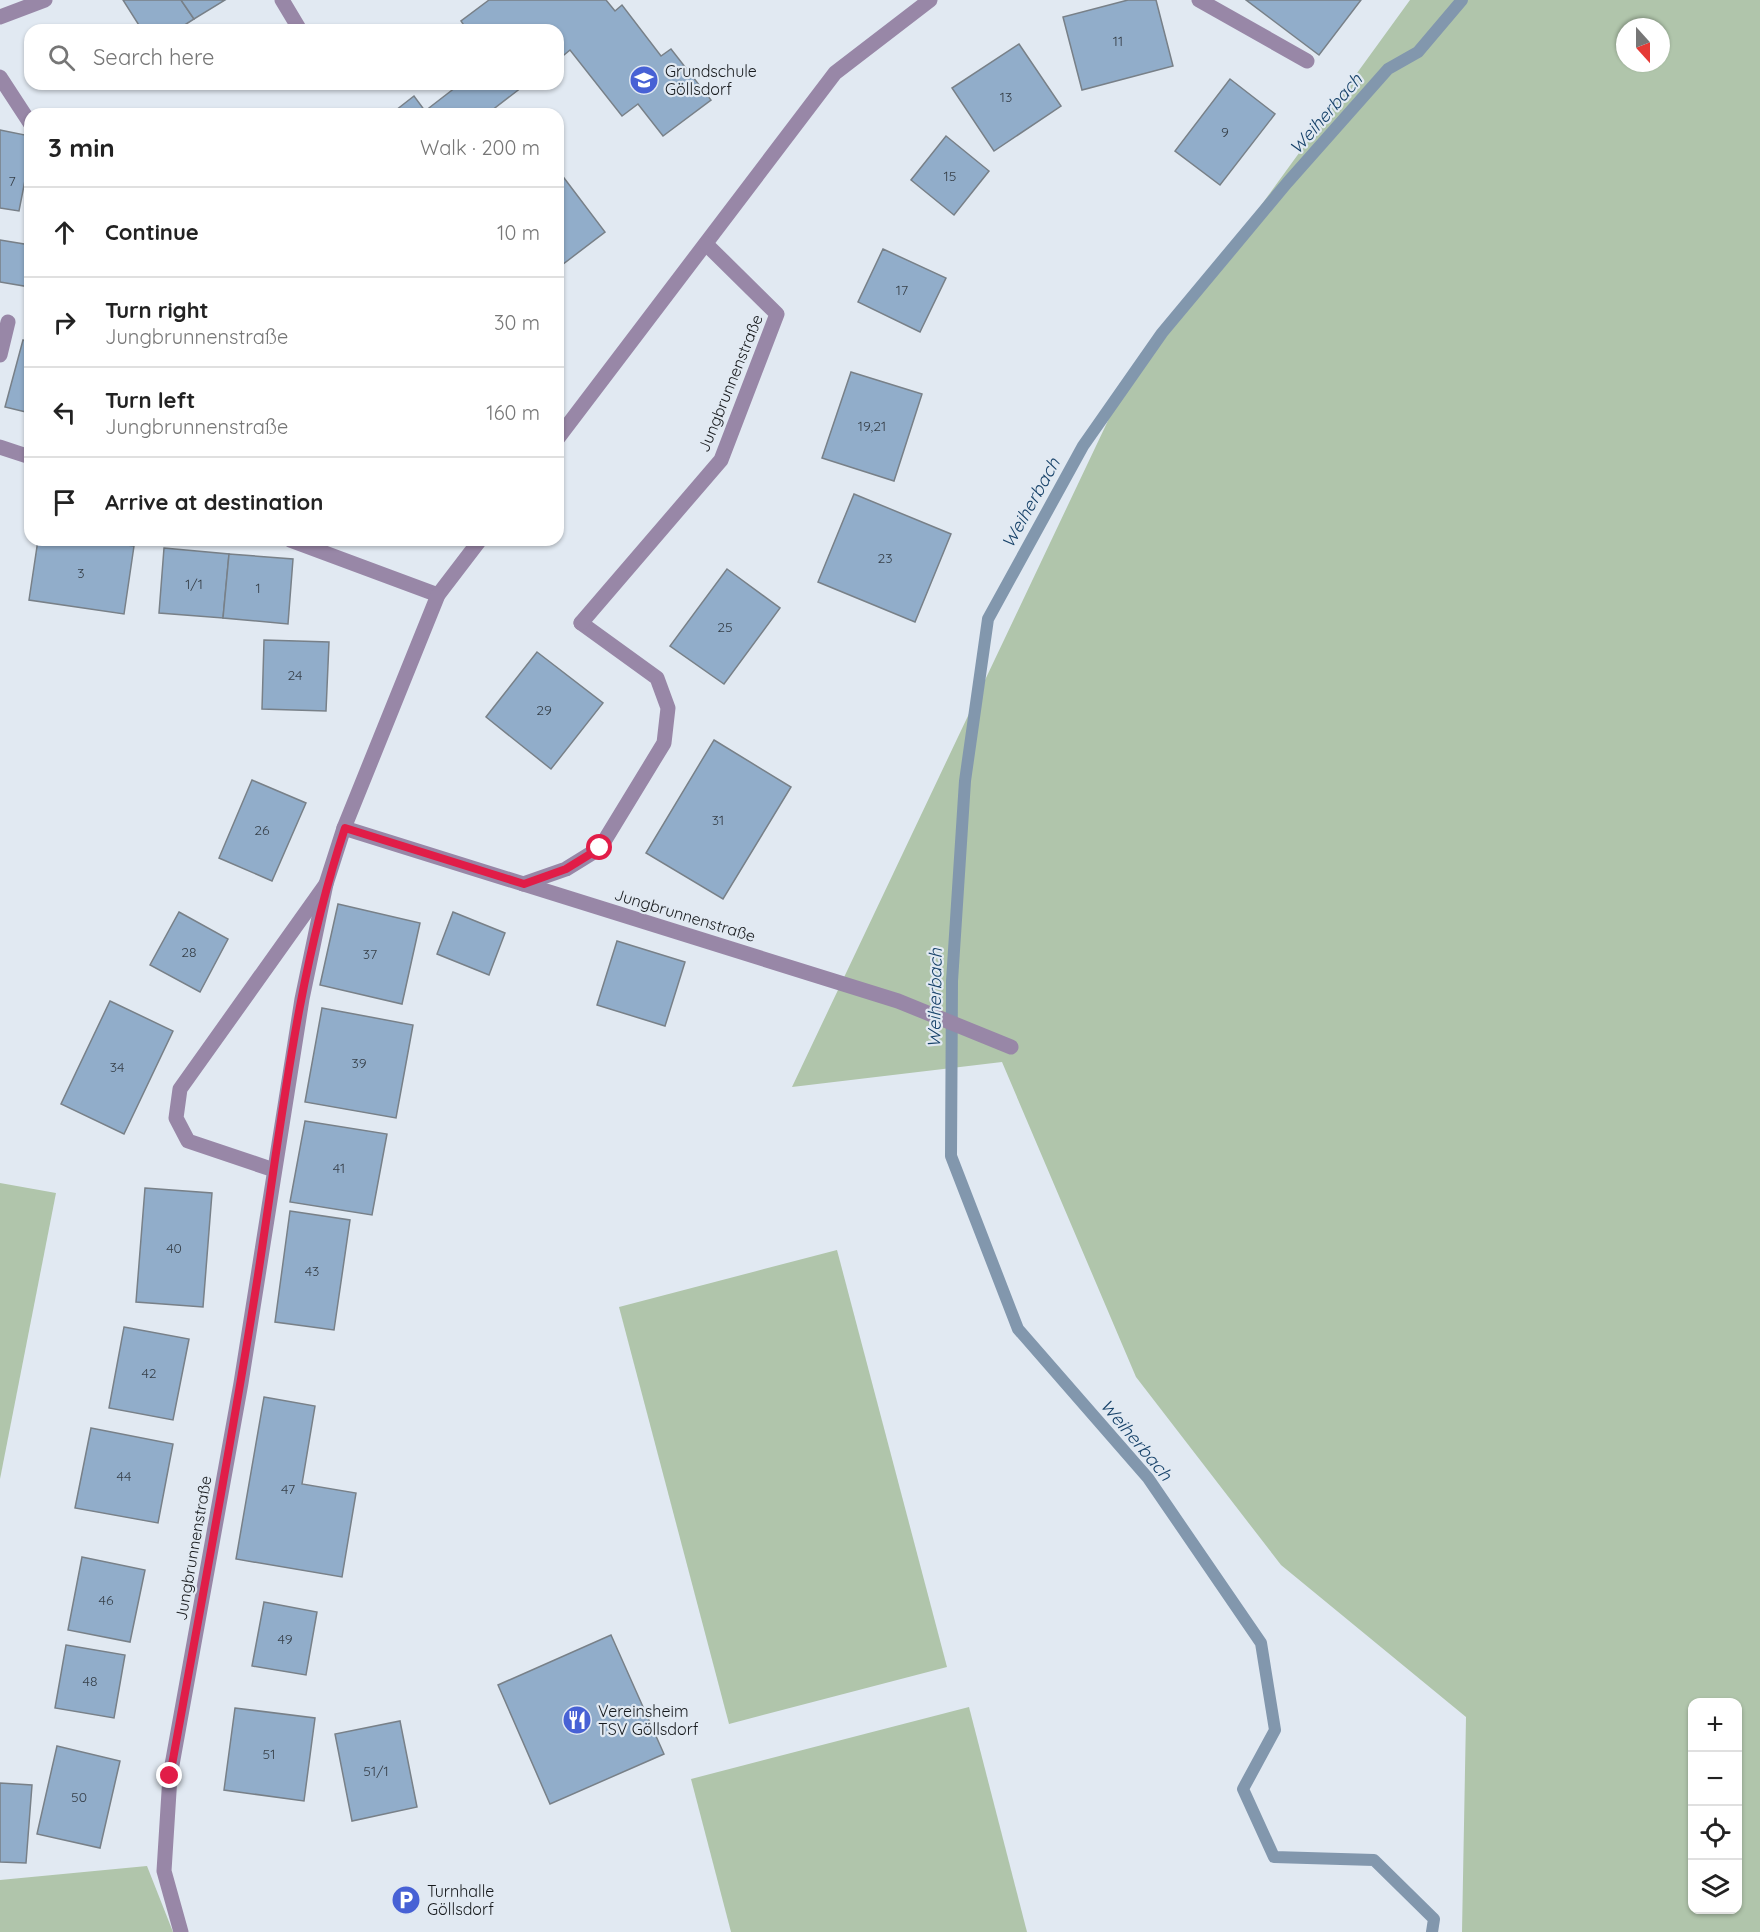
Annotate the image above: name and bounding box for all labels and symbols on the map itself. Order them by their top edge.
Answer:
north arrow [1616,18,1670,72]
house number: 11 [1113,32,1123,50]
place label: Grundschule Göllsdorf [665,61,757,99]
school or university icon: Grundschule Göllsdorf [628,64,660,96]
water label: Weiherbach [1284,68,1368,159]
house number: 13 [1000,88,1012,106]
house number: 9 [1221,123,1229,141]
house number: 15 [944,167,956,185]
house number: 7 [8,172,16,190]
house number: 17 [896,281,908,299]
street label: Jungbrunnenstraße [693,311,767,455]
house number: 19,21 [858,417,886,435]
water label: Weiherbach [996,453,1065,552]
house number: 23 [877,549,893,567]
house number: 3 [77,564,85,582]
house number: 1/1 [185,575,203,593]
house number: 1 [255,579,261,597]
house number: 25 [717,618,733,636]
house number: 24 [288,666,302,684]
house number: 29 [536,701,552,719]
house number: 31 [712,811,724,829]
house number: 26 [254,821,270,839]
route start [586,834,612,860]
street label: Jungbrunnenstraße [612,884,758,946]
house number: 28 [181,943,197,961]
house number: 37 [363,945,377,963]
water label: Weiherbach [922,947,947,1048]
house number: 39 [351,1054,367,1072]
house number: 34 [110,1058,124,1076]
house number: 41 [333,1159,345,1177]
house number: 40 [166,1239,182,1257]
house number: 43 [305,1262,319,1280]
house number: 42 [141,1364,157,1382]
water label: Weiherbach [1095,1394,1178,1486]
house number: 44 [117,1467,131,1485]
street label: Jungbrunnenstraße [170,1474,216,1622]
house number: 47 [281,1480,295,1498]
house number: 46 [99,1591,114,1609]
house number: 49 [278,1630,293,1648]
house number: 48 [83,1672,97,1690]
place label: Vereinsheim TSV Göllsdorf [598,1701,699,1739]
restaurant icon: Vereinsheim TSV Göllsdorf [561,1704,593,1736]
house number: 51 [263,1745,275,1763]
route end [156,1762,182,1788]
house number: 51/1 [363,1762,389,1780]
house number: 50 [71,1788,87,1806]
place label: Turnhalle Göllsdorf [427,1881,494,1919]
parking icon: Turnhalle Göllsdorf [390,1884,422,1916]

